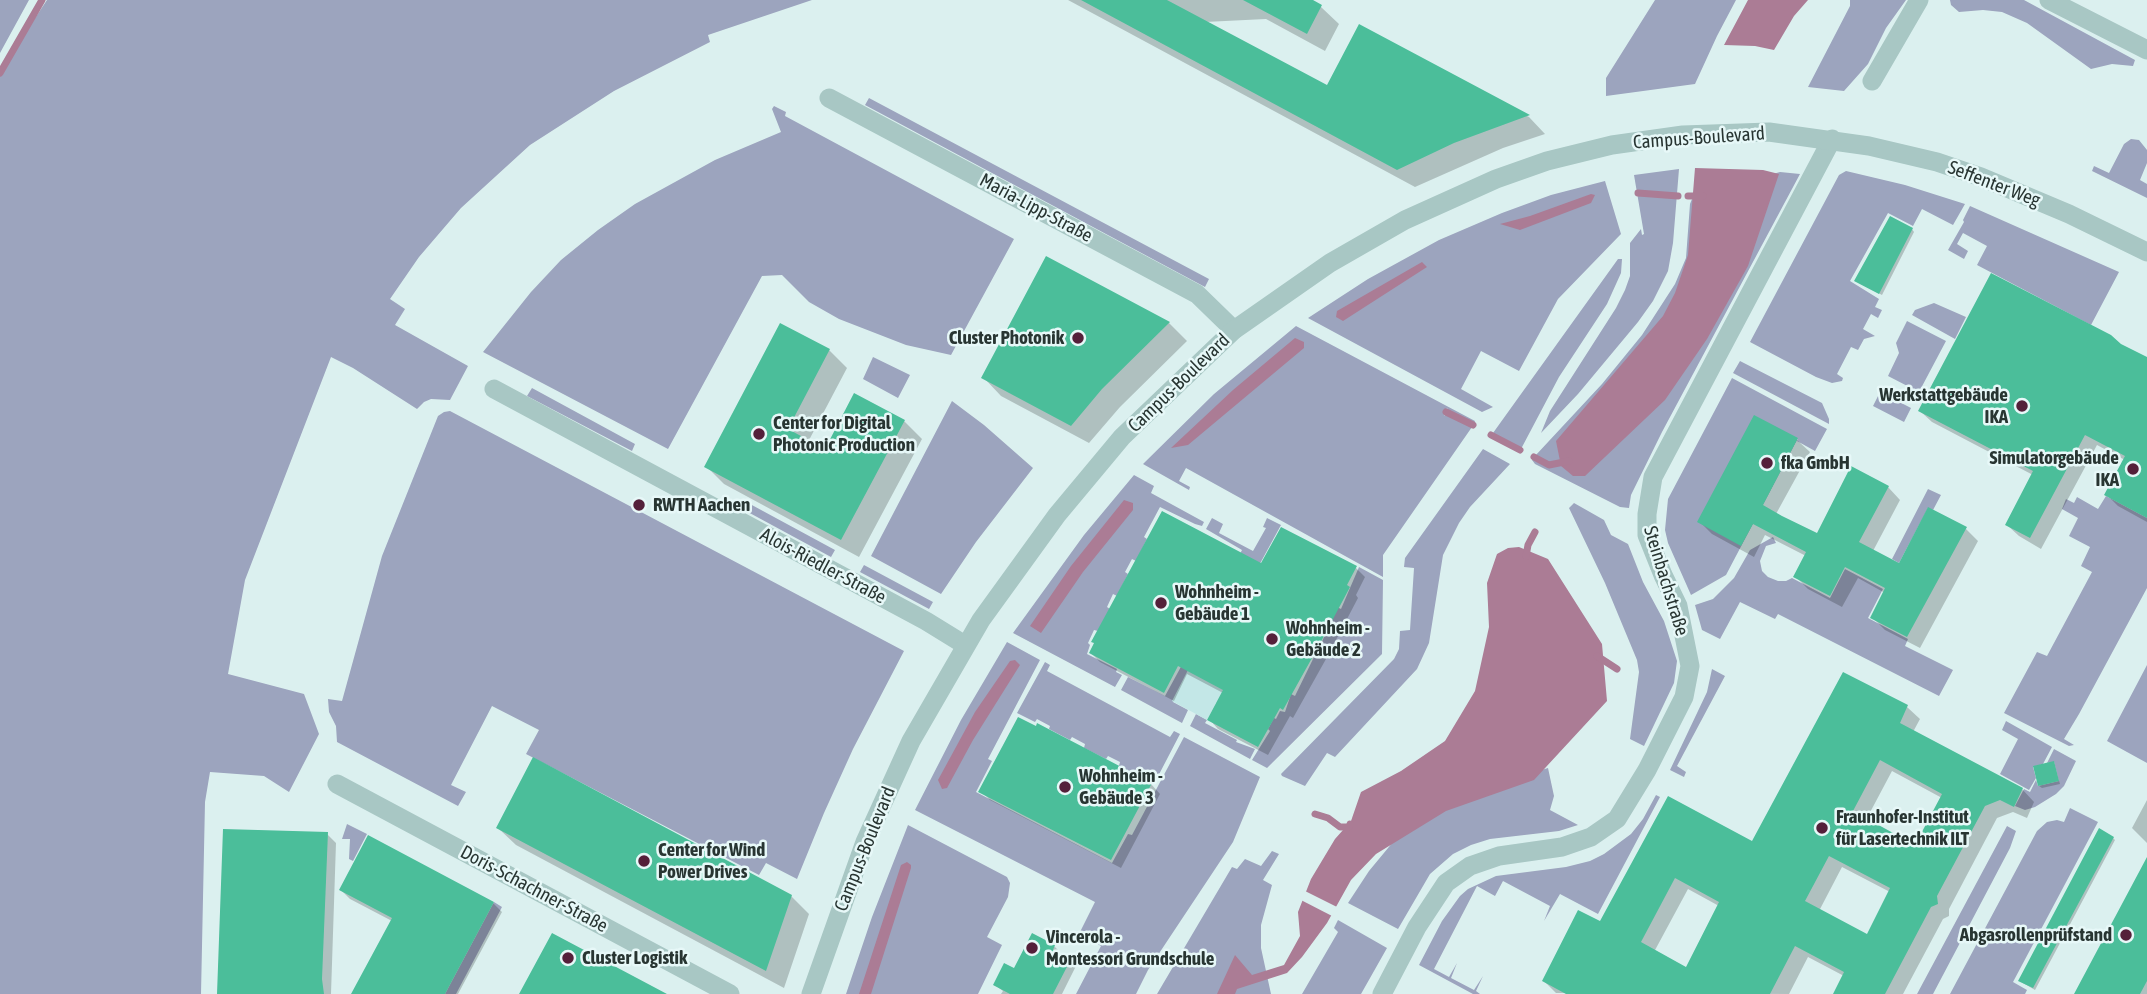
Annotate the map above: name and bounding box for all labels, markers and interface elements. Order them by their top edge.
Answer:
street label: Campus-Boulevard [1632,122,1766,154]
street label: Seffenter Weg [1945,156,2043,212]
street label: Maria-Lipp-Straße [976,169,1096,247]
place label: Cluster Photonik [949,327,1064,349]
street label: Campus-Boulevard [1124,329,1234,437]
marker: Cluster Photonik [1070,330,1086,346]
place label: Werkstattgebäude IKA [1879,384,2008,428]
marker: Werkstattgebäude IKA [2014,398,2030,414]
place label: Center for Digital Photonic Production [773,412,915,456]
marker: Center for Digital Photonic Production [751,426,767,442]
place label: Simulatorgebäude IKA [1990,447,2119,491]
place label: fka GmbH [1781,452,1850,474]
marker: fka GmbH [1759,455,1775,471]
marker: Simulatorgebäude IKA [2125,461,2141,477]
place label: RWTH Aachen [653,494,750,516]
marker: RWTH Aachen [631,497,647,513]
street label: Alois-Riedler-Straße [756,523,890,609]
street label: Steinbachstraße [1639,523,1693,639]
place label: Wohnheim - Gebäude 1 [1175,581,1259,625]
marker: Wohnheim - Gebäude 1 [1153,595,1169,611]
place label: Wohnheim - Gebäude 2 [1286,617,1370,661]
marker: Wohnheim - Gebäude 2 [1264,631,1280,647]
place label: Wohnheim - Gebäude 3 [1079,765,1163,809]
marker: Wohnheim - Gebäude 3 [1057,779,1073,795]
street label: Campus-Boulevard [830,783,900,915]
place label: Fraunhofer-Institut für Lasertechnik ILT [1836,806,1969,850]
marker: Fraunhofer-Institut für Lasertechnik ILT [1814,820,1830,836]
place label: Center for Wind Power Drives [658,839,765,883]
street label: Doris-Schachner-Straße [456,841,612,937]
marker: Center for Wind Power Drives [636,853,652,869]
place label: Abgasrollenprüfstand [1960,924,2112,946]
place label: Vincerola - Montessori Grundschule [1046,926,1214,970]
marker: Abgasrollenprüfstand [2118,927,2134,943]
marker: Vincerola - Montessori Grundschule [1024,940,1040,956]
place label: Cluster Logistik [582,947,687,969]
marker: Cluster Logistik [560,950,576,966]

